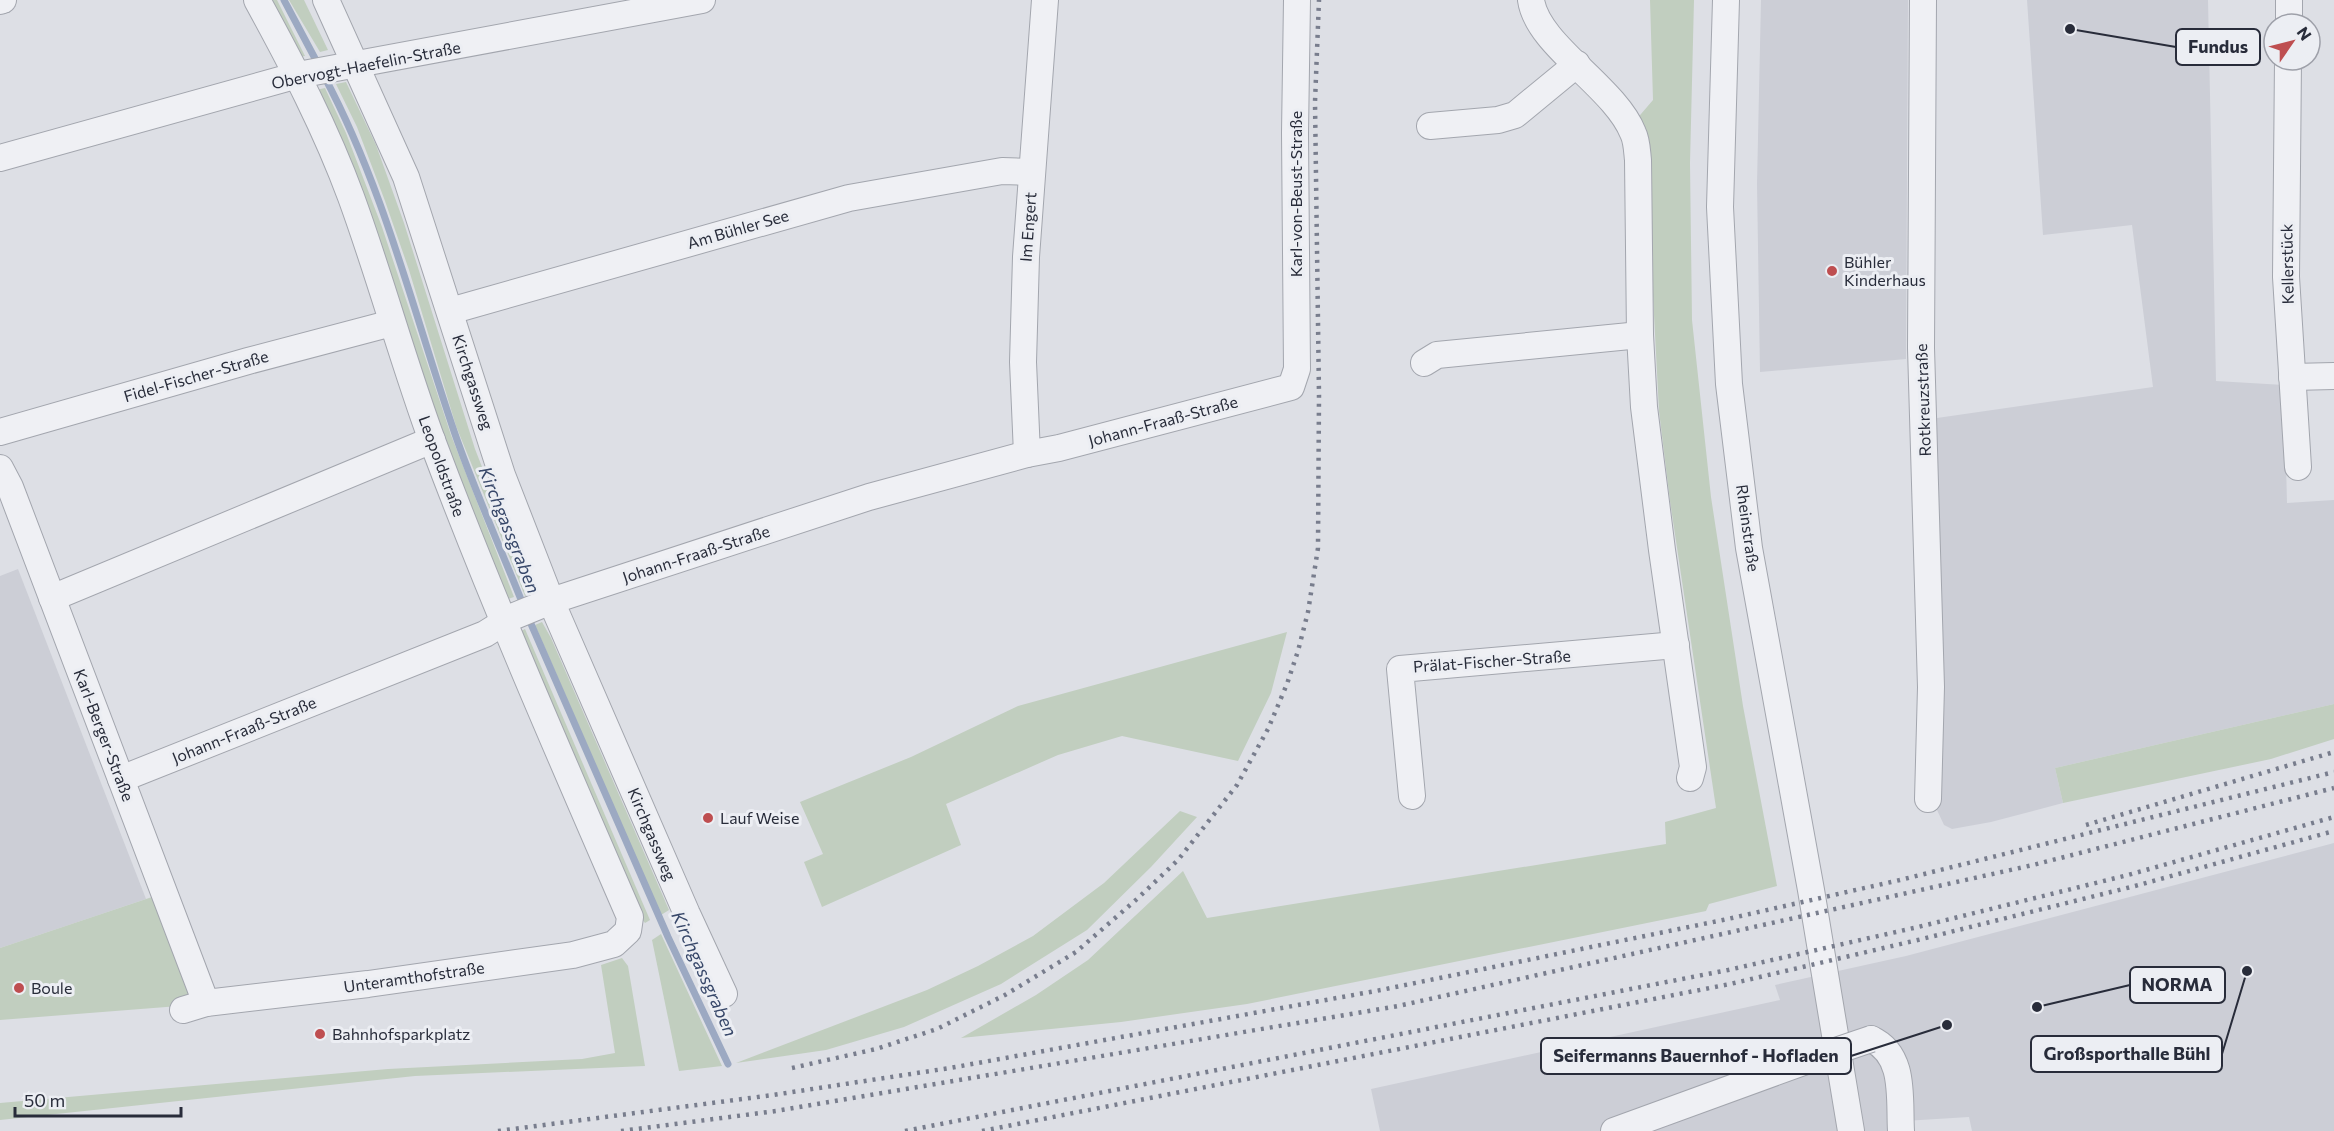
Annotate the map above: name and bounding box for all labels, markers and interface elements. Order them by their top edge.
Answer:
north arrow [2262,12,2322,72]
text: N [2293,23,2316,43]
callout: Fundus [2176,29,2260,65]
text: Fundus [2188,35,2248,57]
street label: Obervogt-Haefelin-Straße [270,37,462,92]
street label: Karl-von-Beust-Straße [1286,111,1305,277]
street label: Im Engert [1016,191,1039,263]
street label: Am Bühler See [685,205,791,252]
street label: Kellerstück [2276,223,2297,304]
place label: Bühler Kinderhaus [1844,252,1926,289]
marker: Bühler Kinderhaus [1825,264,1839,278]
street label: Kirchgassweg [449,332,498,432]
street label: Rotkreuzstraße [1911,343,1934,457]
street label: Fidel-Fischer-Straße [121,346,270,405]
street label: Johann-Fraaß-Straße [1086,391,1240,450]
street label: Leopoldstraße [415,413,470,519]
water label: Kirchgassgraben [474,463,545,596]
street label: Rheinstraße [1733,483,1764,573]
street label: Johann-Fraaß-Straße [620,521,772,586]
street label: Prälat-Fischer-Straße [1412,646,1571,675]
street label: Karl-Berger-Straße [70,666,138,804]
street label: Johann-Fraaß-Straße [169,692,319,767]
street label: Kirchgassweg [624,785,681,883]
place label: Lauf Weise [720,808,799,827]
marker: Lauf Weise [701,811,715,825]
water label: Kirchgassgraben [667,908,742,1040]
street label: Unteramthofstraße [342,957,486,996]
callout: NORMA [2130,967,2225,1003]
text: NORMA [2142,973,2212,995]
place label: Boule [31,978,72,997]
marker: Boule [12,981,26,995]
place label: Bahnhofsparkplatz [332,1024,470,1043]
marker: Bahnhofsparkplatz [313,1027,327,1041]
callout: Großsporthalle Bühl [2031,1036,2222,1072]
callout: Seifermanns Bauernhof - Hofladen [1541,1038,1851,1074]
text: Großsporthalle Bühl [2044,1042,2210,1064]
text: Seifermanns Bauernhof - Hofladen [1553,1044,1839,1066]
scale bar [15,1080,182,1118]
text: 50 m [24,1089,65,1111]

